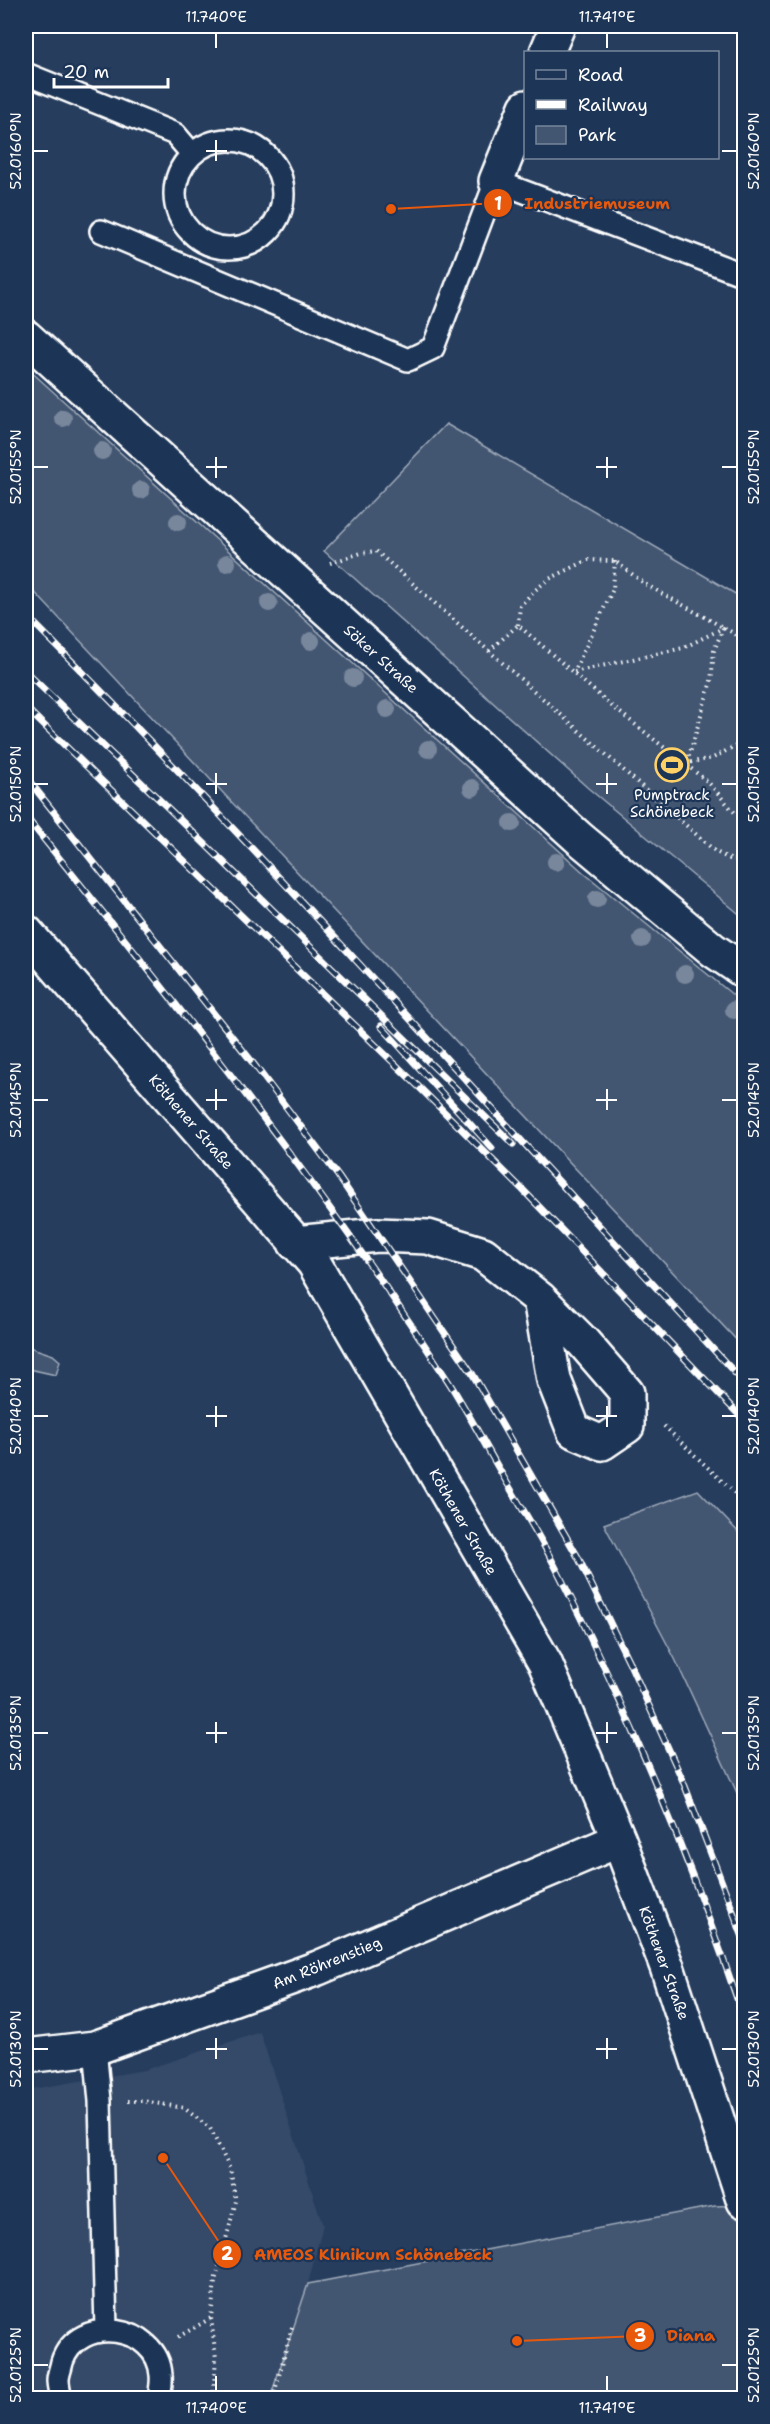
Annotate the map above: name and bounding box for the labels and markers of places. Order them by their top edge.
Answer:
callout: Industriemuseum [483,186,682,220]
sports icon: Pumptrack Schönebeck [654,747,690,783]
place label: Pumptrack Schönebeck [630,785,714,822]
callout: AMEOS Klinikum Schönebeck [212,2237,504,2271]
callout: Diana [625,2319,727,2353]

